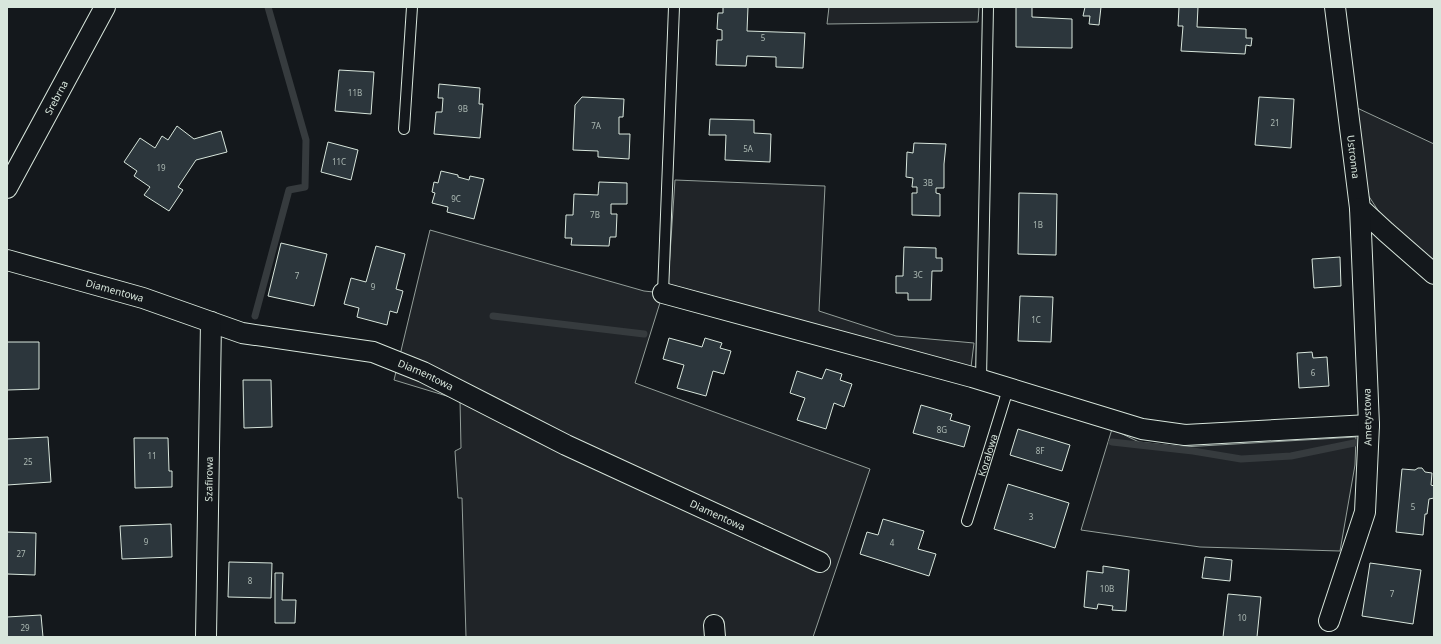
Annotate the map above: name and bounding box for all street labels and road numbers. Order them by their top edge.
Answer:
street label: Srebrna [41,78,71,117]
street label: Ustronna [1344,134,1363,179]
street label: Diamentowa [84,275,146,305]
street label: Diamentowa [396,356,456,393]
street label: Ametystowa [1359,388,1375,446]
street label: Koralowa [974,432,1001,478]
street label: Szafirowa [201,456,216,502]
street label: Diamentowa [688,496,748,534]

